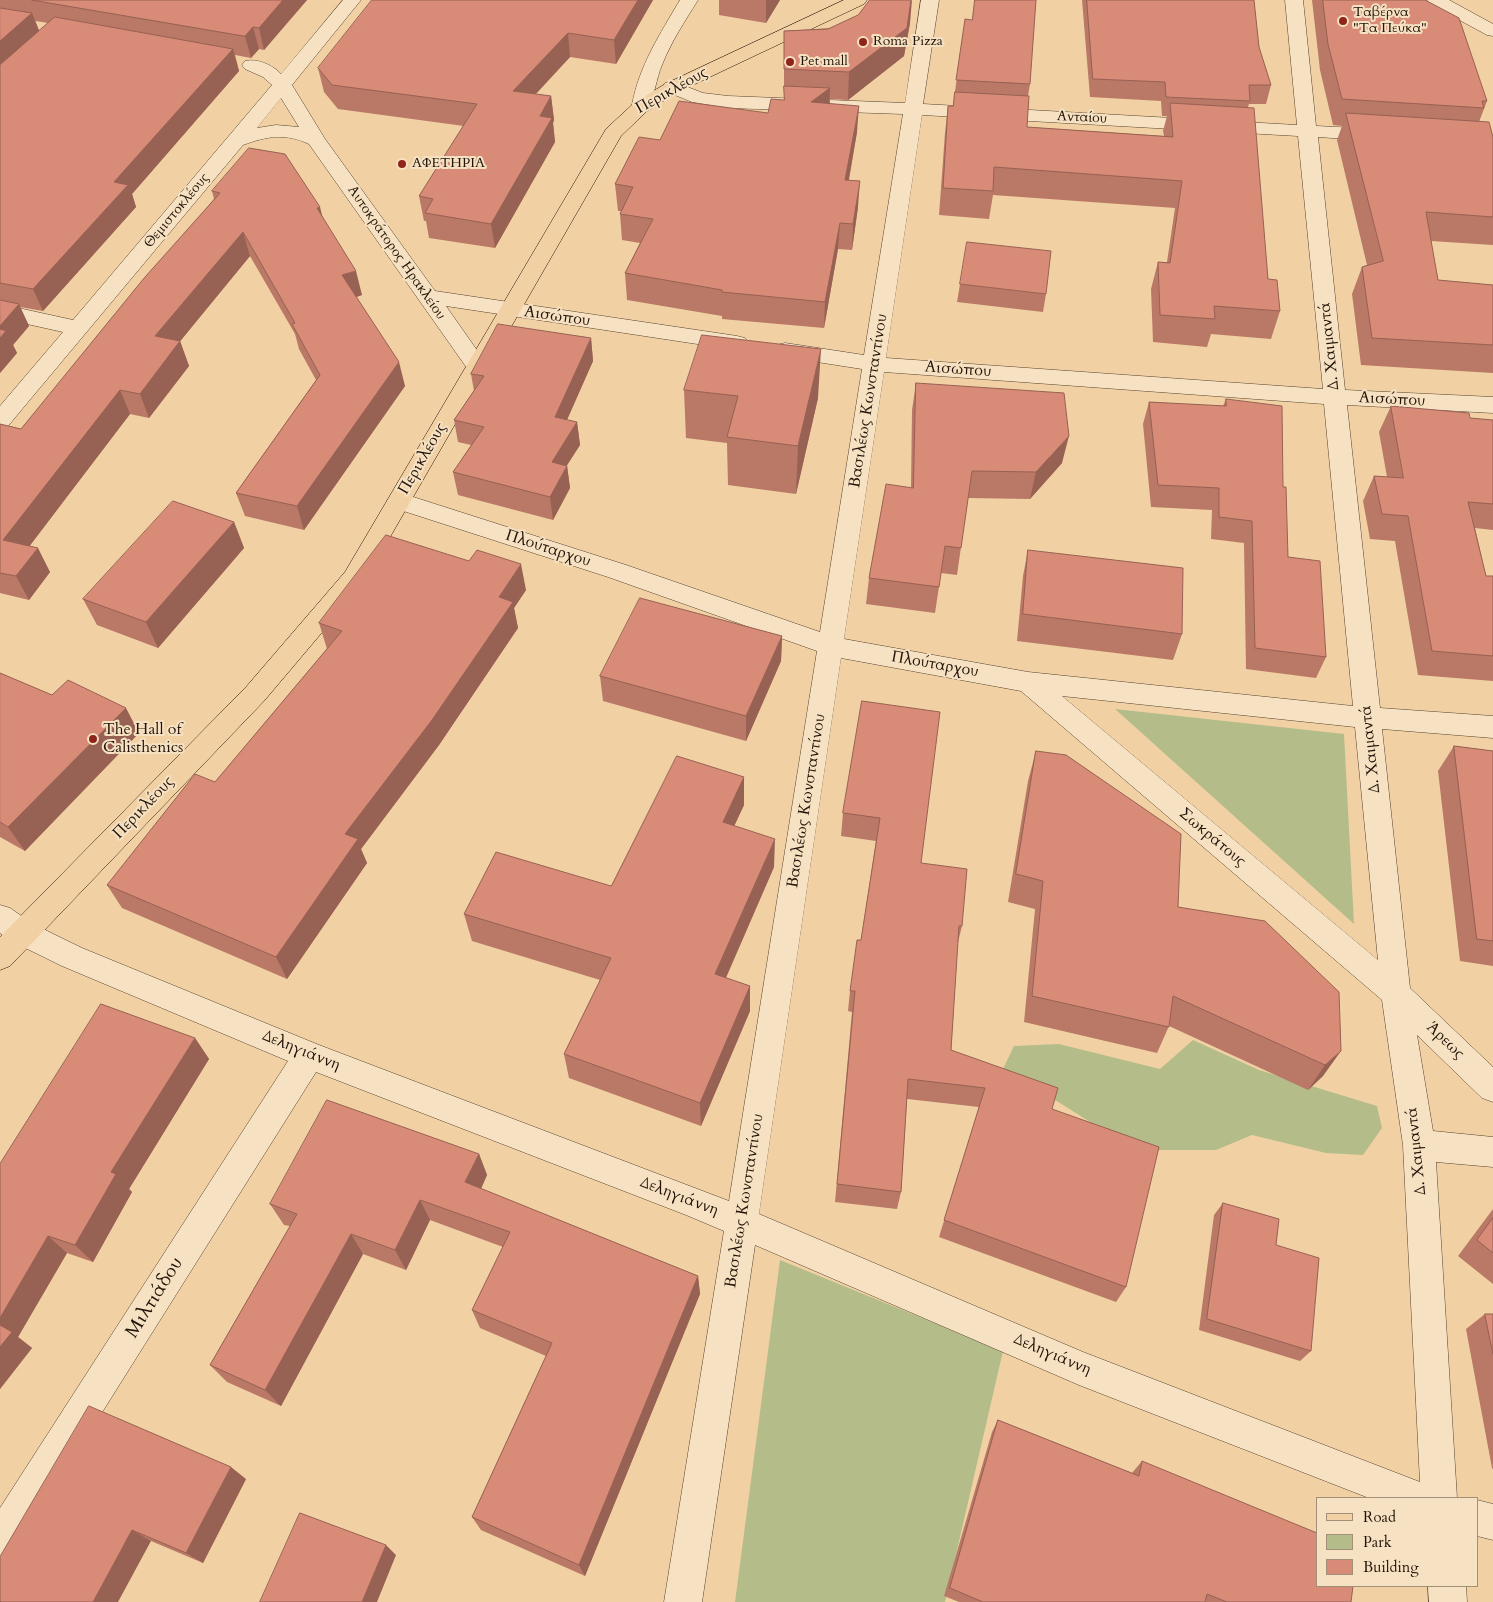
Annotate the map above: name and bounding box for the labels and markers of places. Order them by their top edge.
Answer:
place label: Ταβέρνα "Τα Πεύκα" [1353,5,1427,38]
marker: Ταβέρνα "Τα Πεύκα" [1337,15,1349,27]
place label: Roma Pizza [873,34,943,50]
marker: Roma Pizza [857,36,869,48]
place label: Pet mall [800,54,848,70]
marker: Pet mall [784,56,796,68]
place label: ΑΦΕΤΗΡΙΑ [412,156,485,172]
marker: ΑΦΕΤΗΡΙΑ [396,158,408,170]
place label: The Hall of Calisthenics [103,720,183,758]
marker: The Hall of Calisthenics [87,733,99,745]

